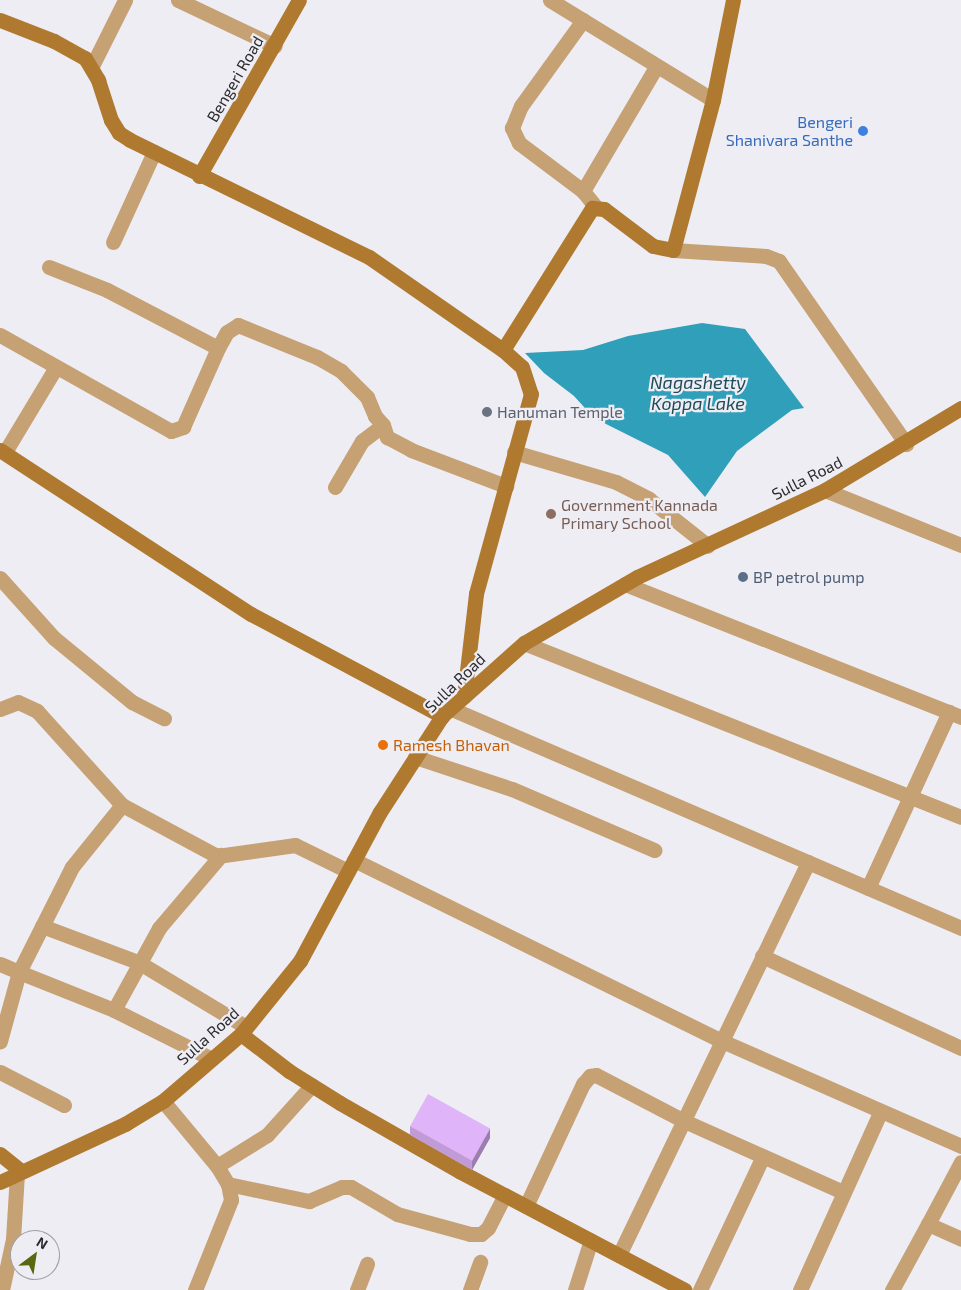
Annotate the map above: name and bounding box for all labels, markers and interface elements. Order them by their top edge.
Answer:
street label: Bengeri Road [203,33,267,125]
place label: Bengeri Shanivara Santhe [726,112,853,150]
marker: Bengeri Shanivara Santhe [857,125,869,137]
water label: Nagashetty Koppa Lake [650,372,746,414]
place label: Hanuman Temple [497,402,623,422]
marker: Hanuman Temple [481,406,493,418]
street label: Sulla Road [768,452,846,504]
place label: Government Kannada Primary School [561,495,718,533]
marker: Government Kannada Primary School [545,508,557,520]
place label: BP petrol pump [753,567,865,587]
marker: BP petrol pump [737,571,749,583]
street label: Sulla Road [421,649,489,717]
place label: Ramesh Bhavan [393,735,510,755]
marker: Ramesh Bhavan [377,739,389,751]
street label: Sulla Road [173,1003,243,1069]
north arrow [10,1230,60,1280]
text: N [34,1233,51,1252]

